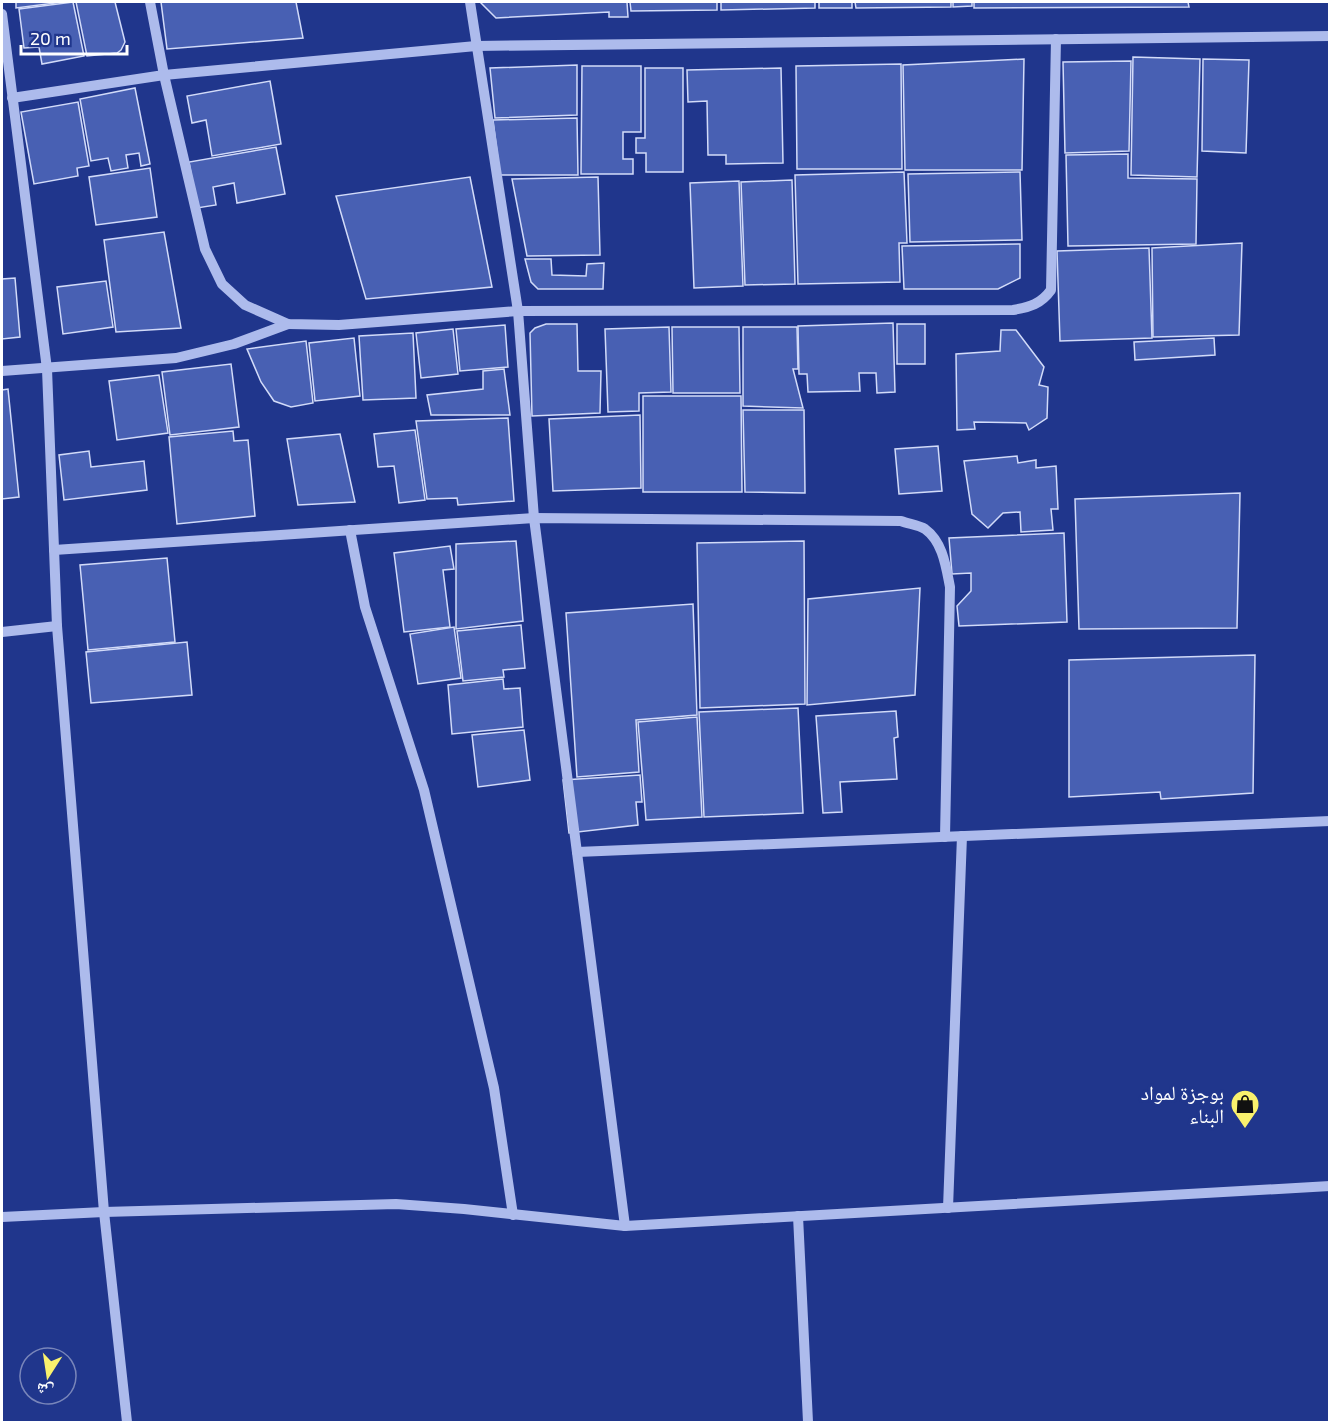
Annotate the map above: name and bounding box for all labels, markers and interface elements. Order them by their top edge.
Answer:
scale bar [21,18,128,56]
text: 20 m [30,27,71,49]
place label: بوجزة لمواد البناء [1141,1080,1224,1128]
shop icon: بوجزة لمواد البناء [1229,1088,1261,1130]
north arrow [18,1346,78,1406]
text: ش [34,1379,55,1402]

